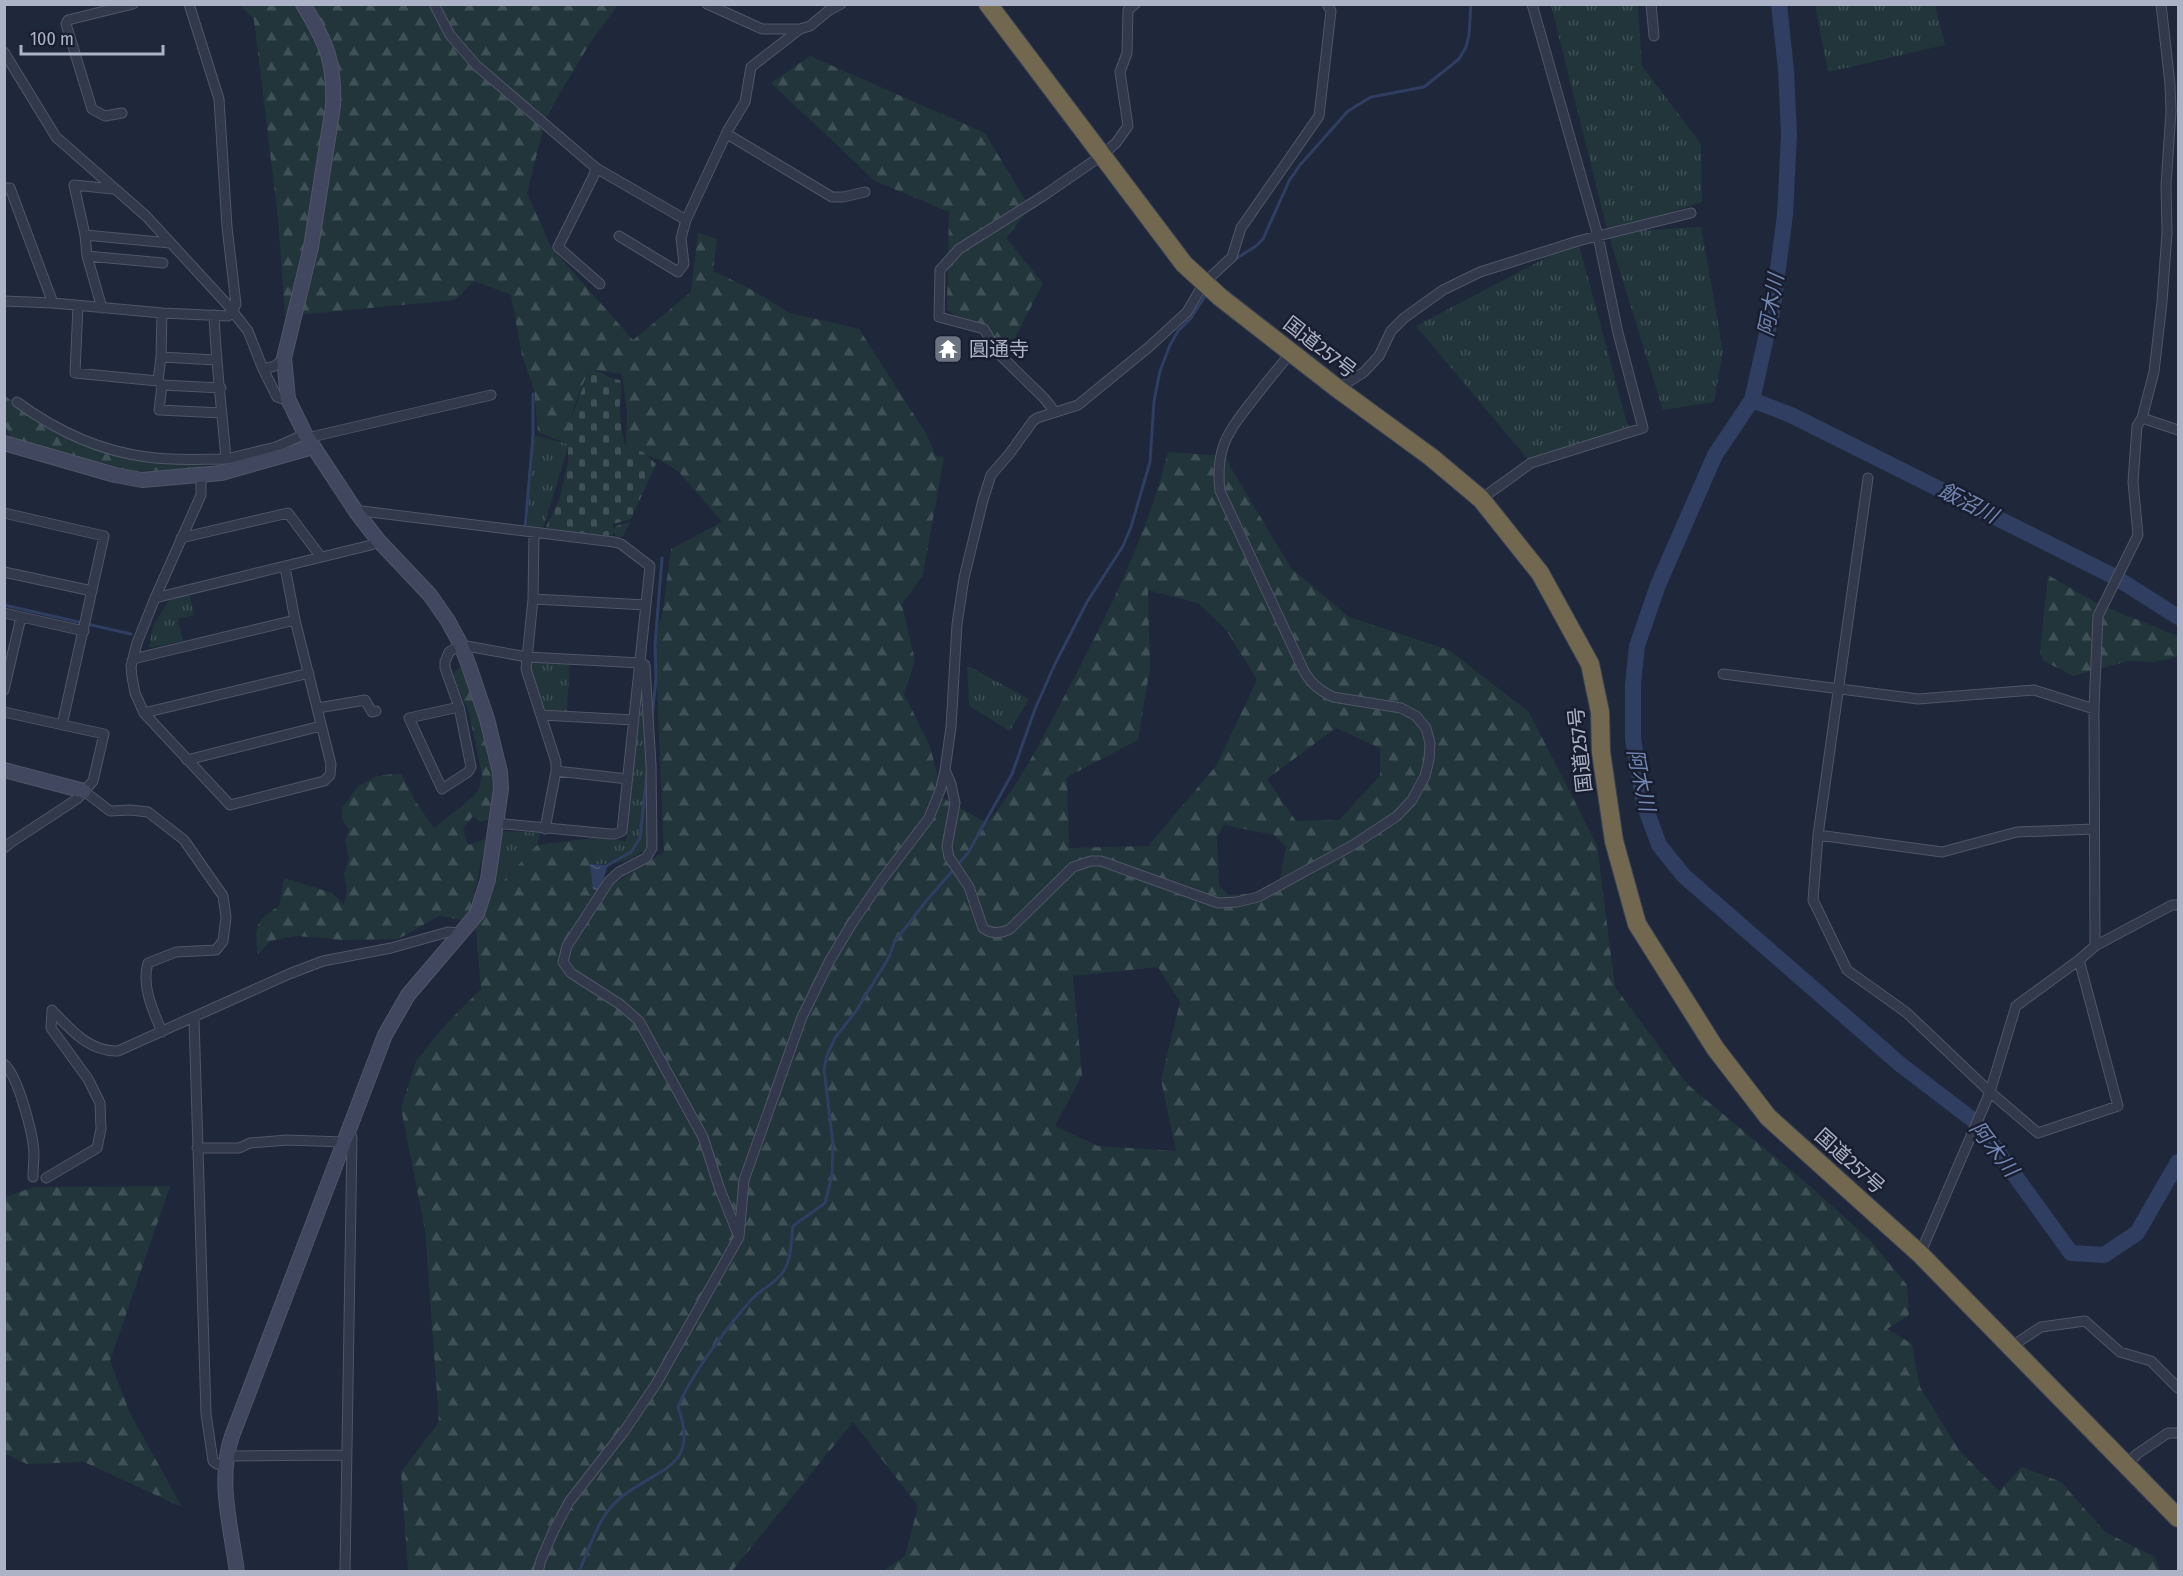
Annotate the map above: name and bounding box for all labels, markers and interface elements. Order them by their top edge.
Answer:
scale bar [21,18,164,56]
text: 100 m [30,28,74,50]
water label: 阿木川 [1753,270,1790,338]
street label: 国道257号 [1279,311,1361,383]
temple icon: 圓通寺 [932,333,964,365]
place label: 圓通寺 [969,337,1029,361]
water label: 飯沼川 [1934,477,2004,530]
street label: 国道257号 [1564,706,1596,794]
water label: 阿木川 [1622,746,1661,815]
water label: 阿木川 [1964,1116,2025,1183]
street label: 国道257号 [1810,1123,1890,1199]

